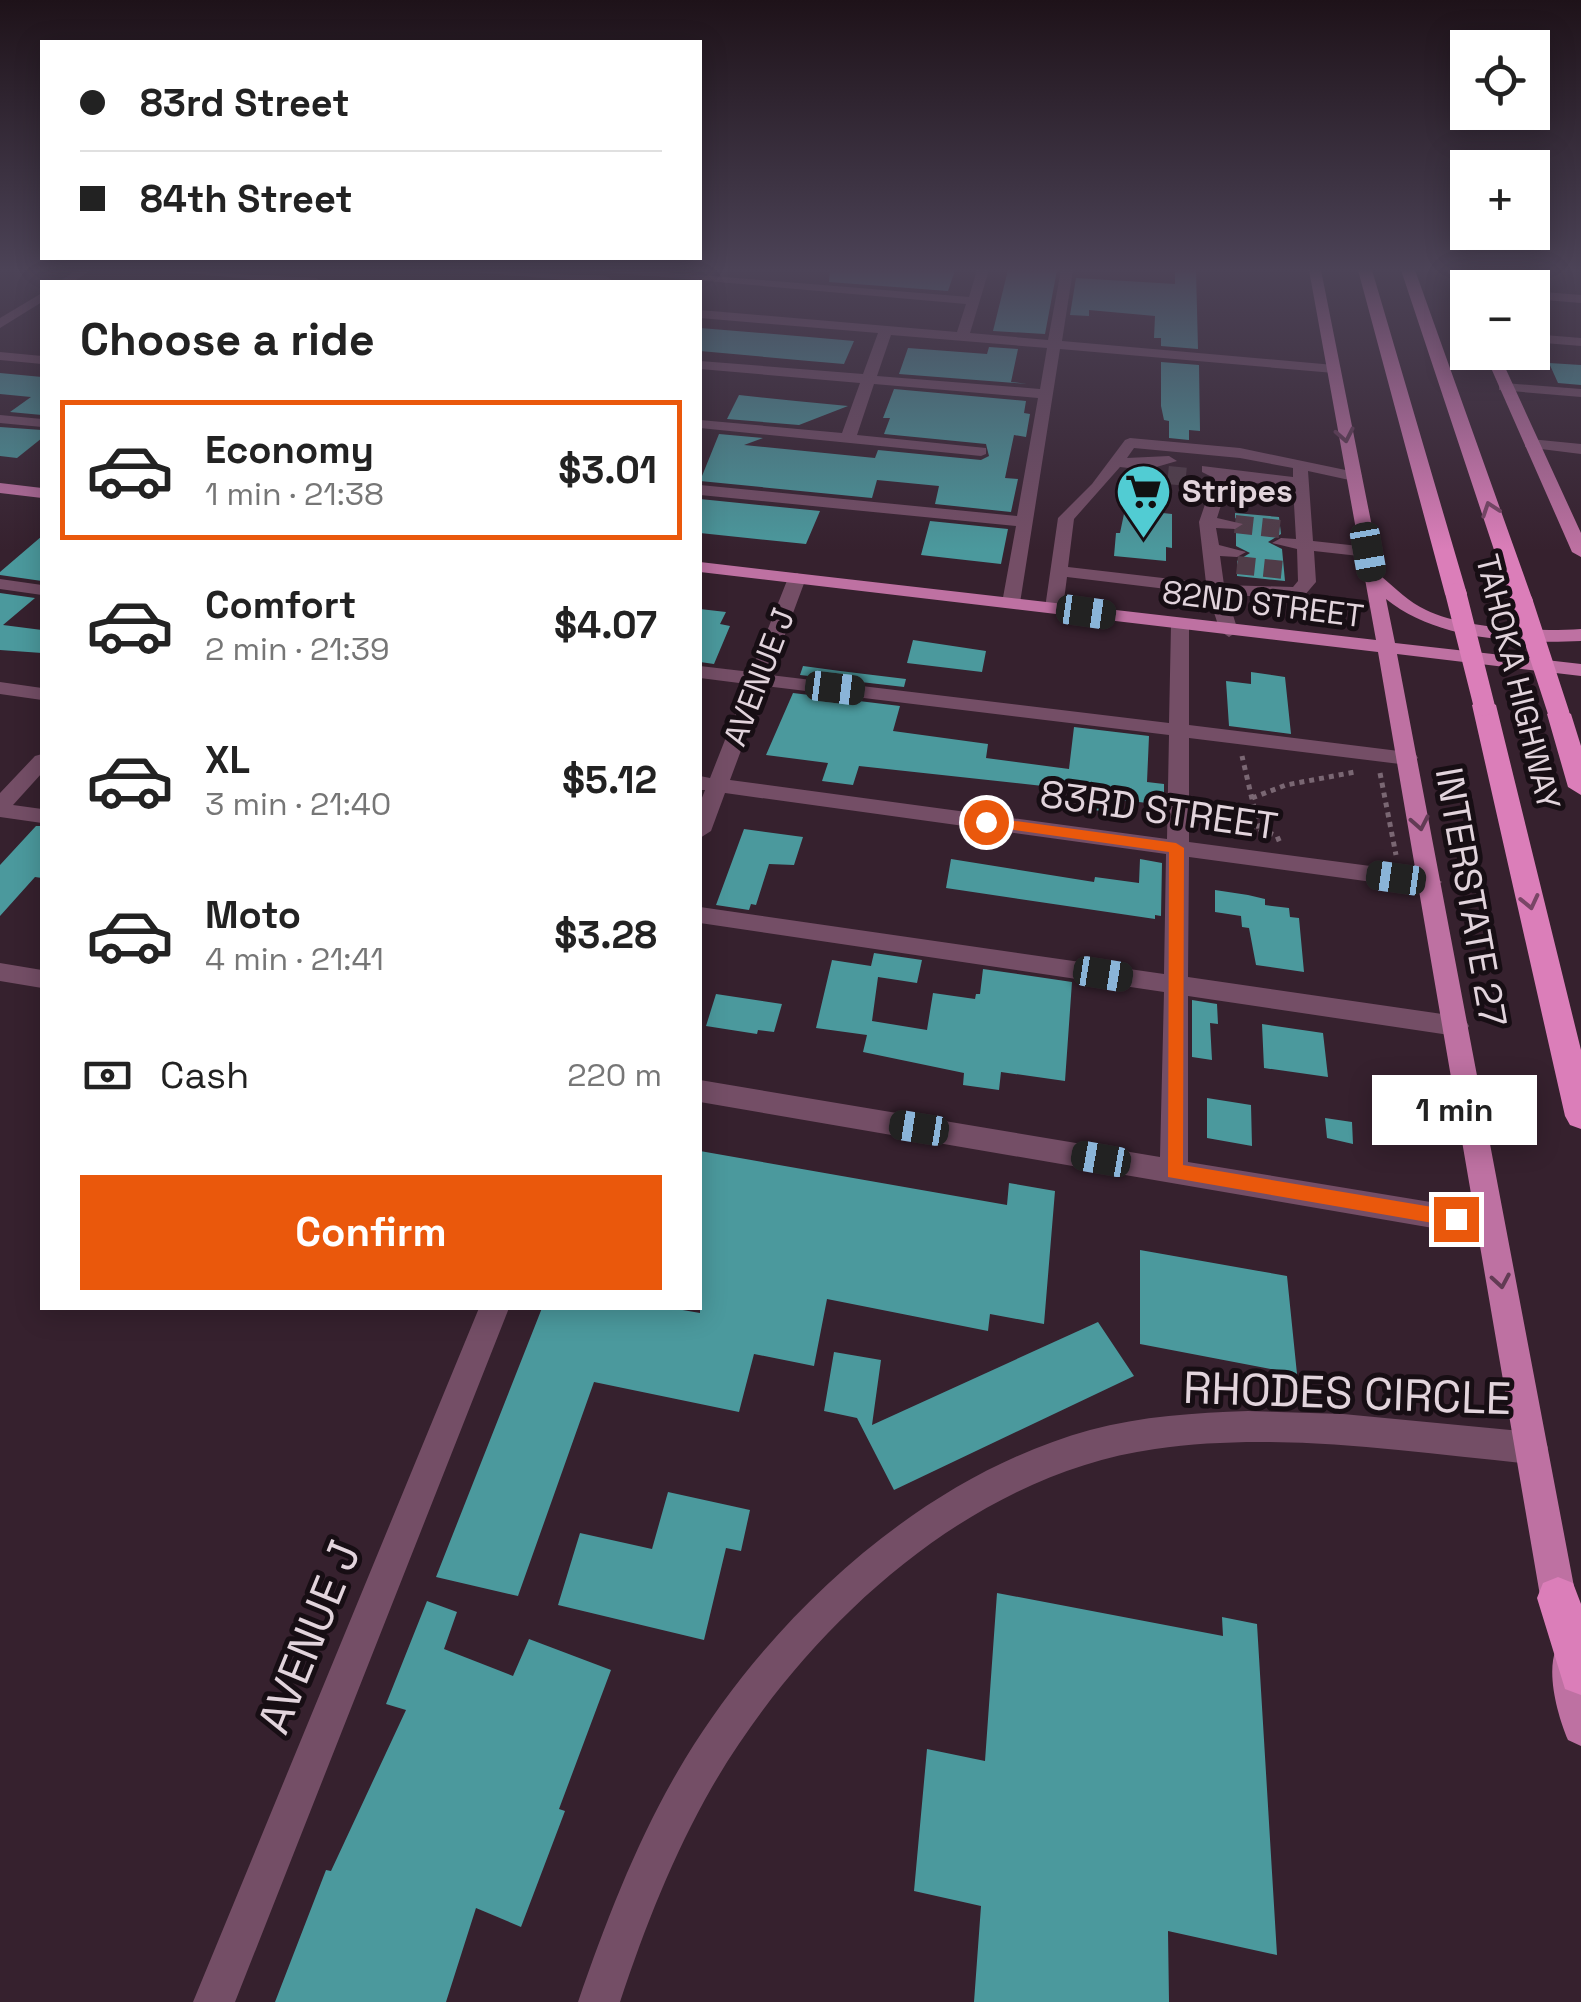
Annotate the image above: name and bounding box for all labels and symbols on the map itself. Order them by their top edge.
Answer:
one-way arrow [1334,426,1355,443]
supermarket icon: Stripes [1113,461,1173,540]
place label: Stripes [1182,471,1293,511]
one-way arrow [1482,502,1502,519]
car [1348,520,1388,584]
street label: TAHOKA HIGHWAY [1467,550,1569,814]
street label: 82ND STREET [1160,572,1366,636]
car [1054,593,1118,631]
street label: AVENUE J [715,603,803,751]
car [803,669,867,707]
street label: INTERSTATE 27 [1425,764,1517,1030]
street label: 83RD STREET [1037,770,1281,850]
route start [964,800,1009,845]
one-way arrow [1408,814,1429,831]
car [1364,859,1428,897]
one-way arrow [1518,893,1539,910]
car [1071,954,1135,994]
callout: 1 min [1374,1074,1538,1144]
car [887,1108,951,1148]
car [1069,1139,1133,1179]
route end [1434,1197,1479,1242]
one-way arrow [1490,1272,1511,1289]
street label: RHODES CIRCLE [1182,1359,1512,1427]
street label: AVENUE J [245,1532,373,1742]

